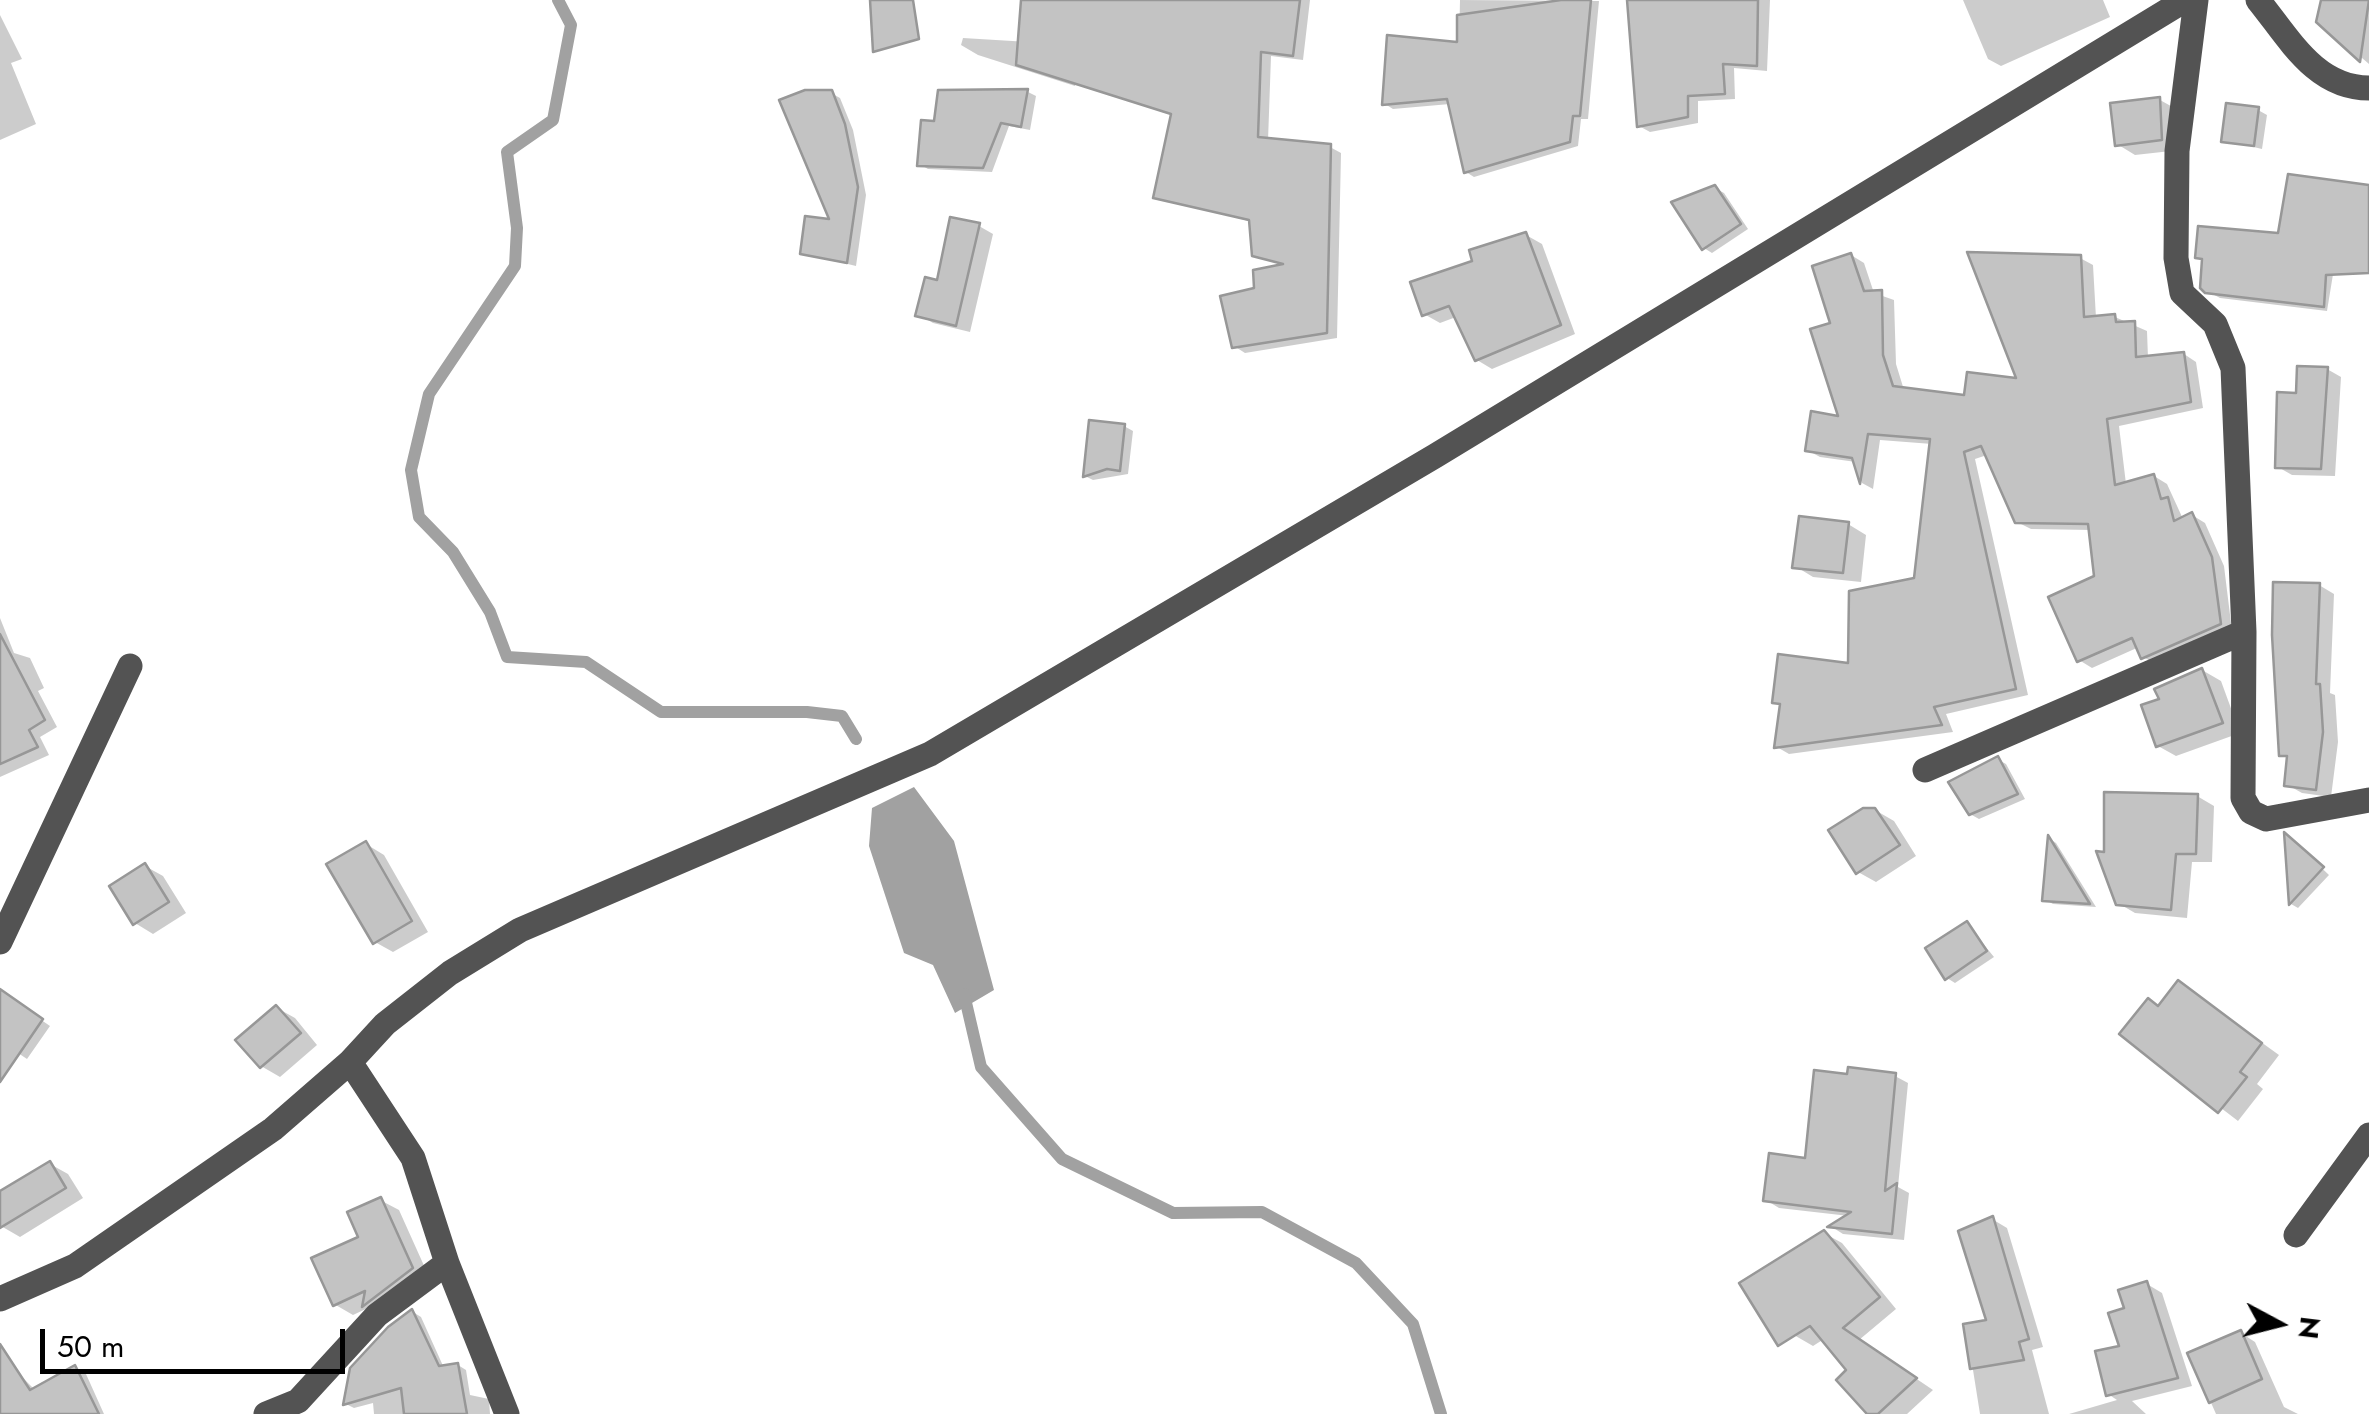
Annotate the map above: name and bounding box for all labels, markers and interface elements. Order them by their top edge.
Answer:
north arrow [2229,1274,2329,1374]
scale bar [45,1309,350,1371]
text: N [2288,1314,2331,1341]
text: 50 m [57,1325,124,1368]

